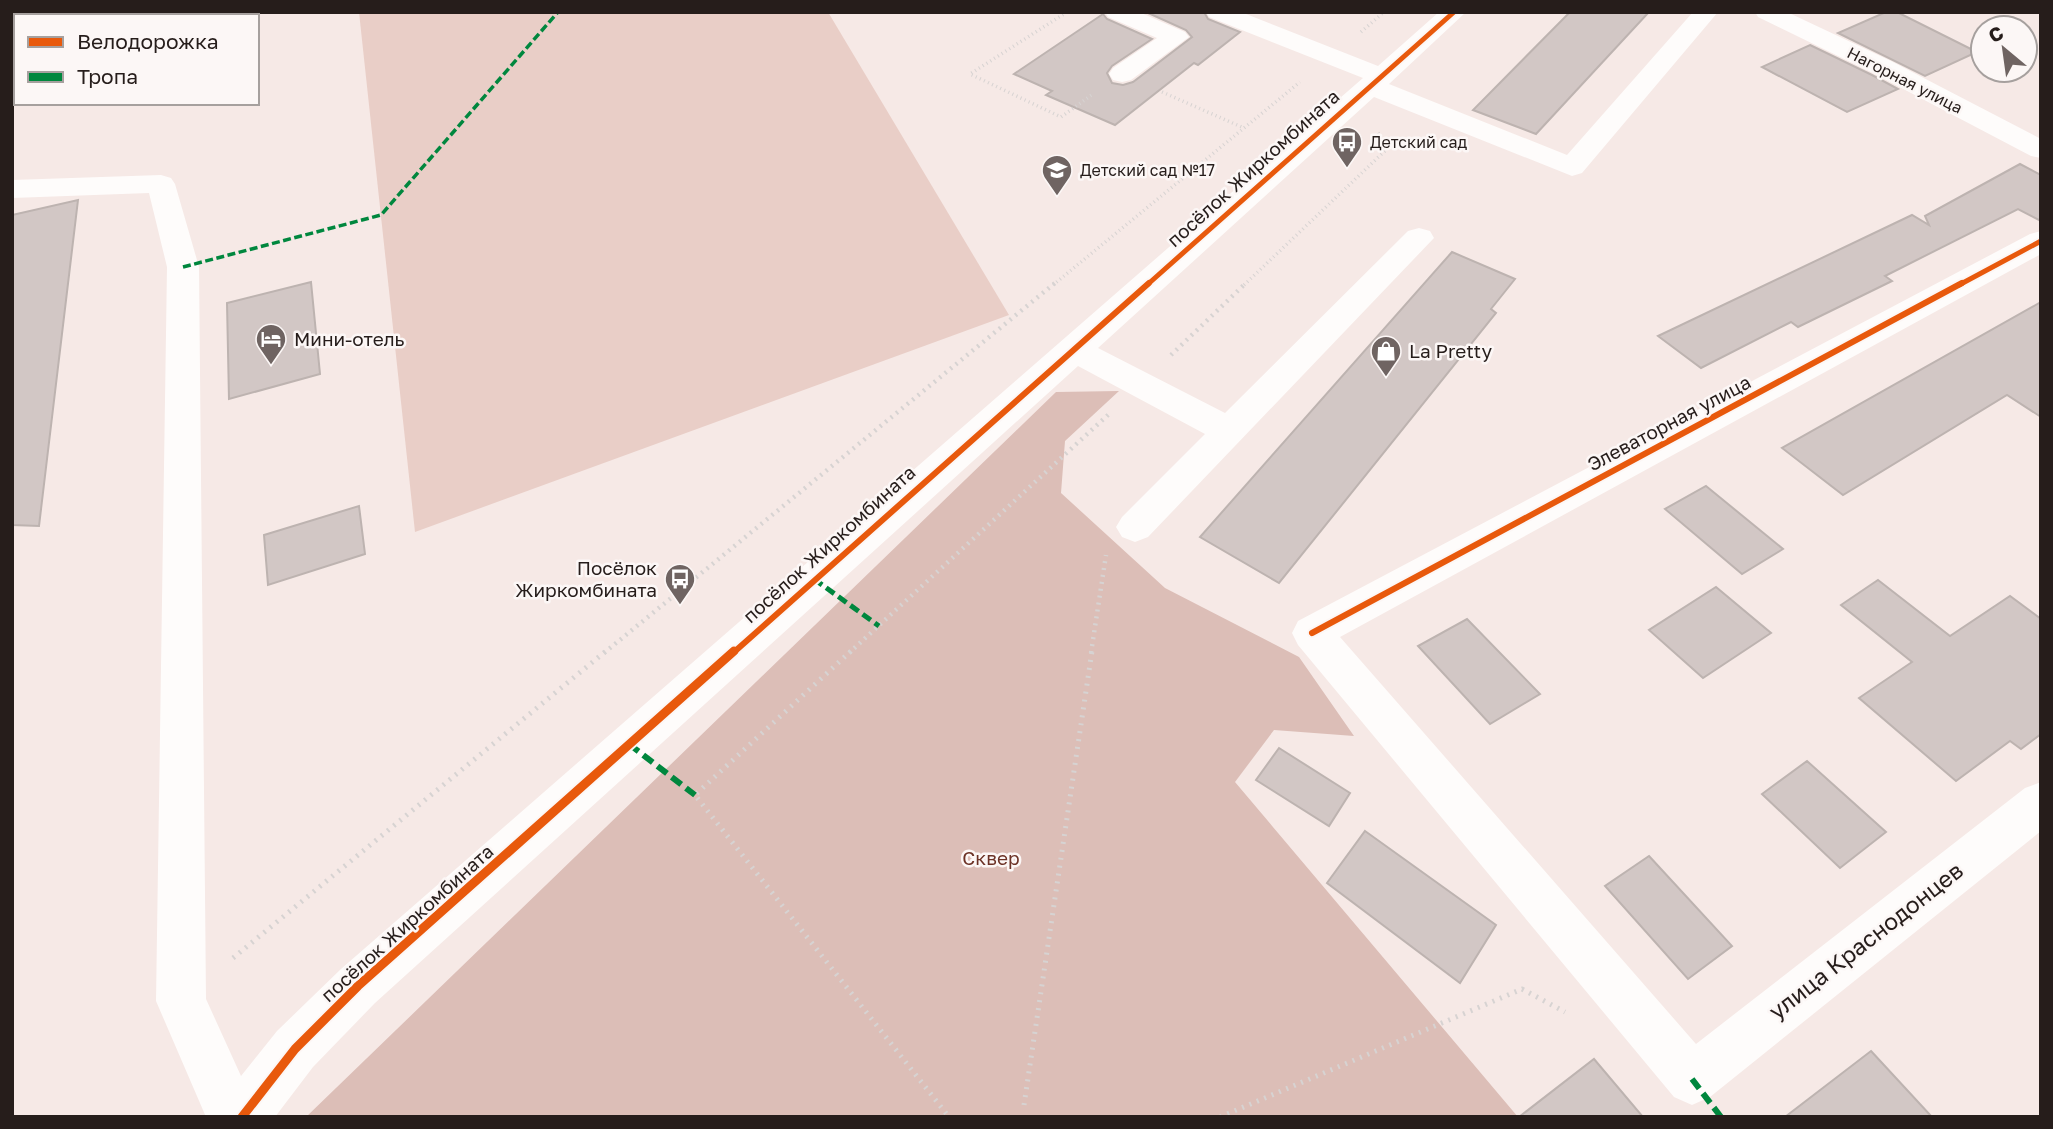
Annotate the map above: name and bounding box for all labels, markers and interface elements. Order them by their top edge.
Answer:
legend [14,14,259,105]
north arrow [1969,14,2039,84]
text: С [1984,20,2007,47]
text: Велодорожка [77,28,219,54]
street label: Нагорная улица [1844,42,1966,118]
text: Тропа [77,63,138,89]
street label: посёлок Жиркомбината [1162,84,1344,251]
bus stop icon: Детский сад [1330,125,1364,169]
place label: Детский сад [1370,132,1468,152]
school or university icon: Детский сад №17 [1040,153,1074,197]
place label: Детский сад №17 [1080,160,1215,180]
hotel icon: Мини-отель [254,322,288,366]
place label: Мини-отель [294,327,405,350]
shop icon: La Pretty [1369,334,1403,378]
place label: La Pretty [1409,339,1493,362]
street label: Элеваторная улица [1583,370,1754,475]
street label: посёлок Жиркомбината [738,460,920,627]
place label: Посёлок Жиркомбината [515,556,657,601]
bus stop icon: Посёлок Жиркомбината [663,562,697,606]
street label: посёлок Жиркомбината [316,839,498,1006]
park label: Сквер [962,846,1020,869]
street label: улица Краснодонцев [1763,856,1968,1025]

